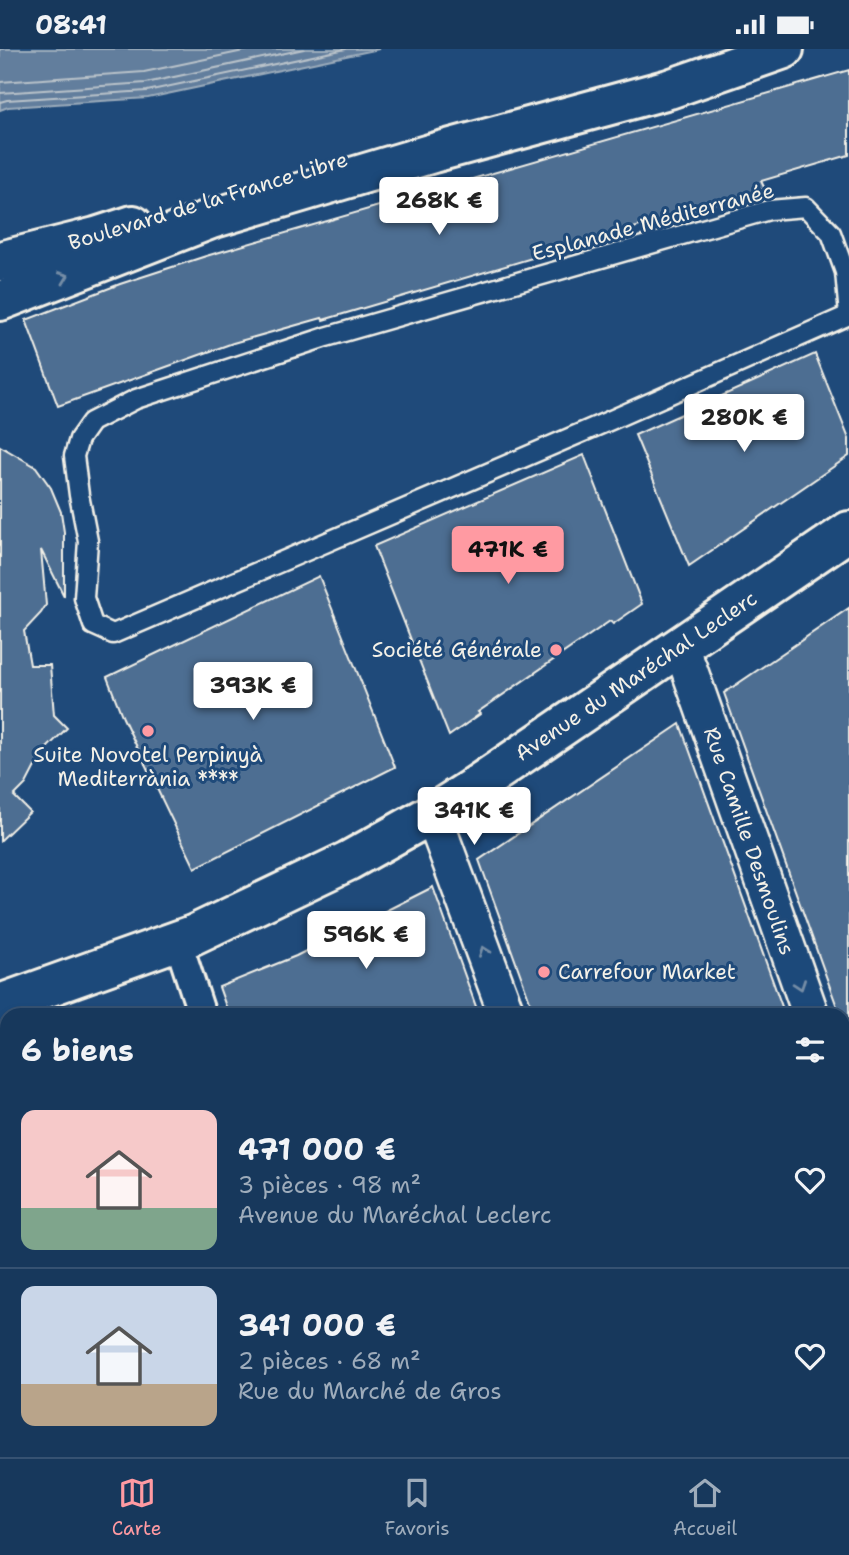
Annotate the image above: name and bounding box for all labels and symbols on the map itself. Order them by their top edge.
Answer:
street label: Boulevard de la France Libre [65,145,351,257]
street label: Esplanade Méditerranée [529,176,777,268]
pin: 268K € [382,177,496,237]
one-way arrow [57,271,69,285]
pin: 280K € [687,395,801,454]
pin: 471K € [451,526,565,586]
street label: Avenue du Maréchal Leclerc [510,584,762,768]
place label: Société Générale [372,636,542,664]
marker: Société Générale [548,642,564,658]
pin: 393K € [196,663,310,722]
marker: Suite Novotel Perpinyà Mediterrània **** [140,723,156,739]
street label: Rue Camille Desmoulins [697,723,801,959]
place label: Suite Novotel Perpinyà Mediterrània **** [33,741,263,793]
pin: 341K € [417,787,531,847]
pin: 596K € [309,911,423,971]
one-way arrow [478,946,492,958]
place label: Carrefour Market [558,958,736,986]
marker: Carrefour Market [536,964,552,980]
one-way arrow [792,978,806,990]

